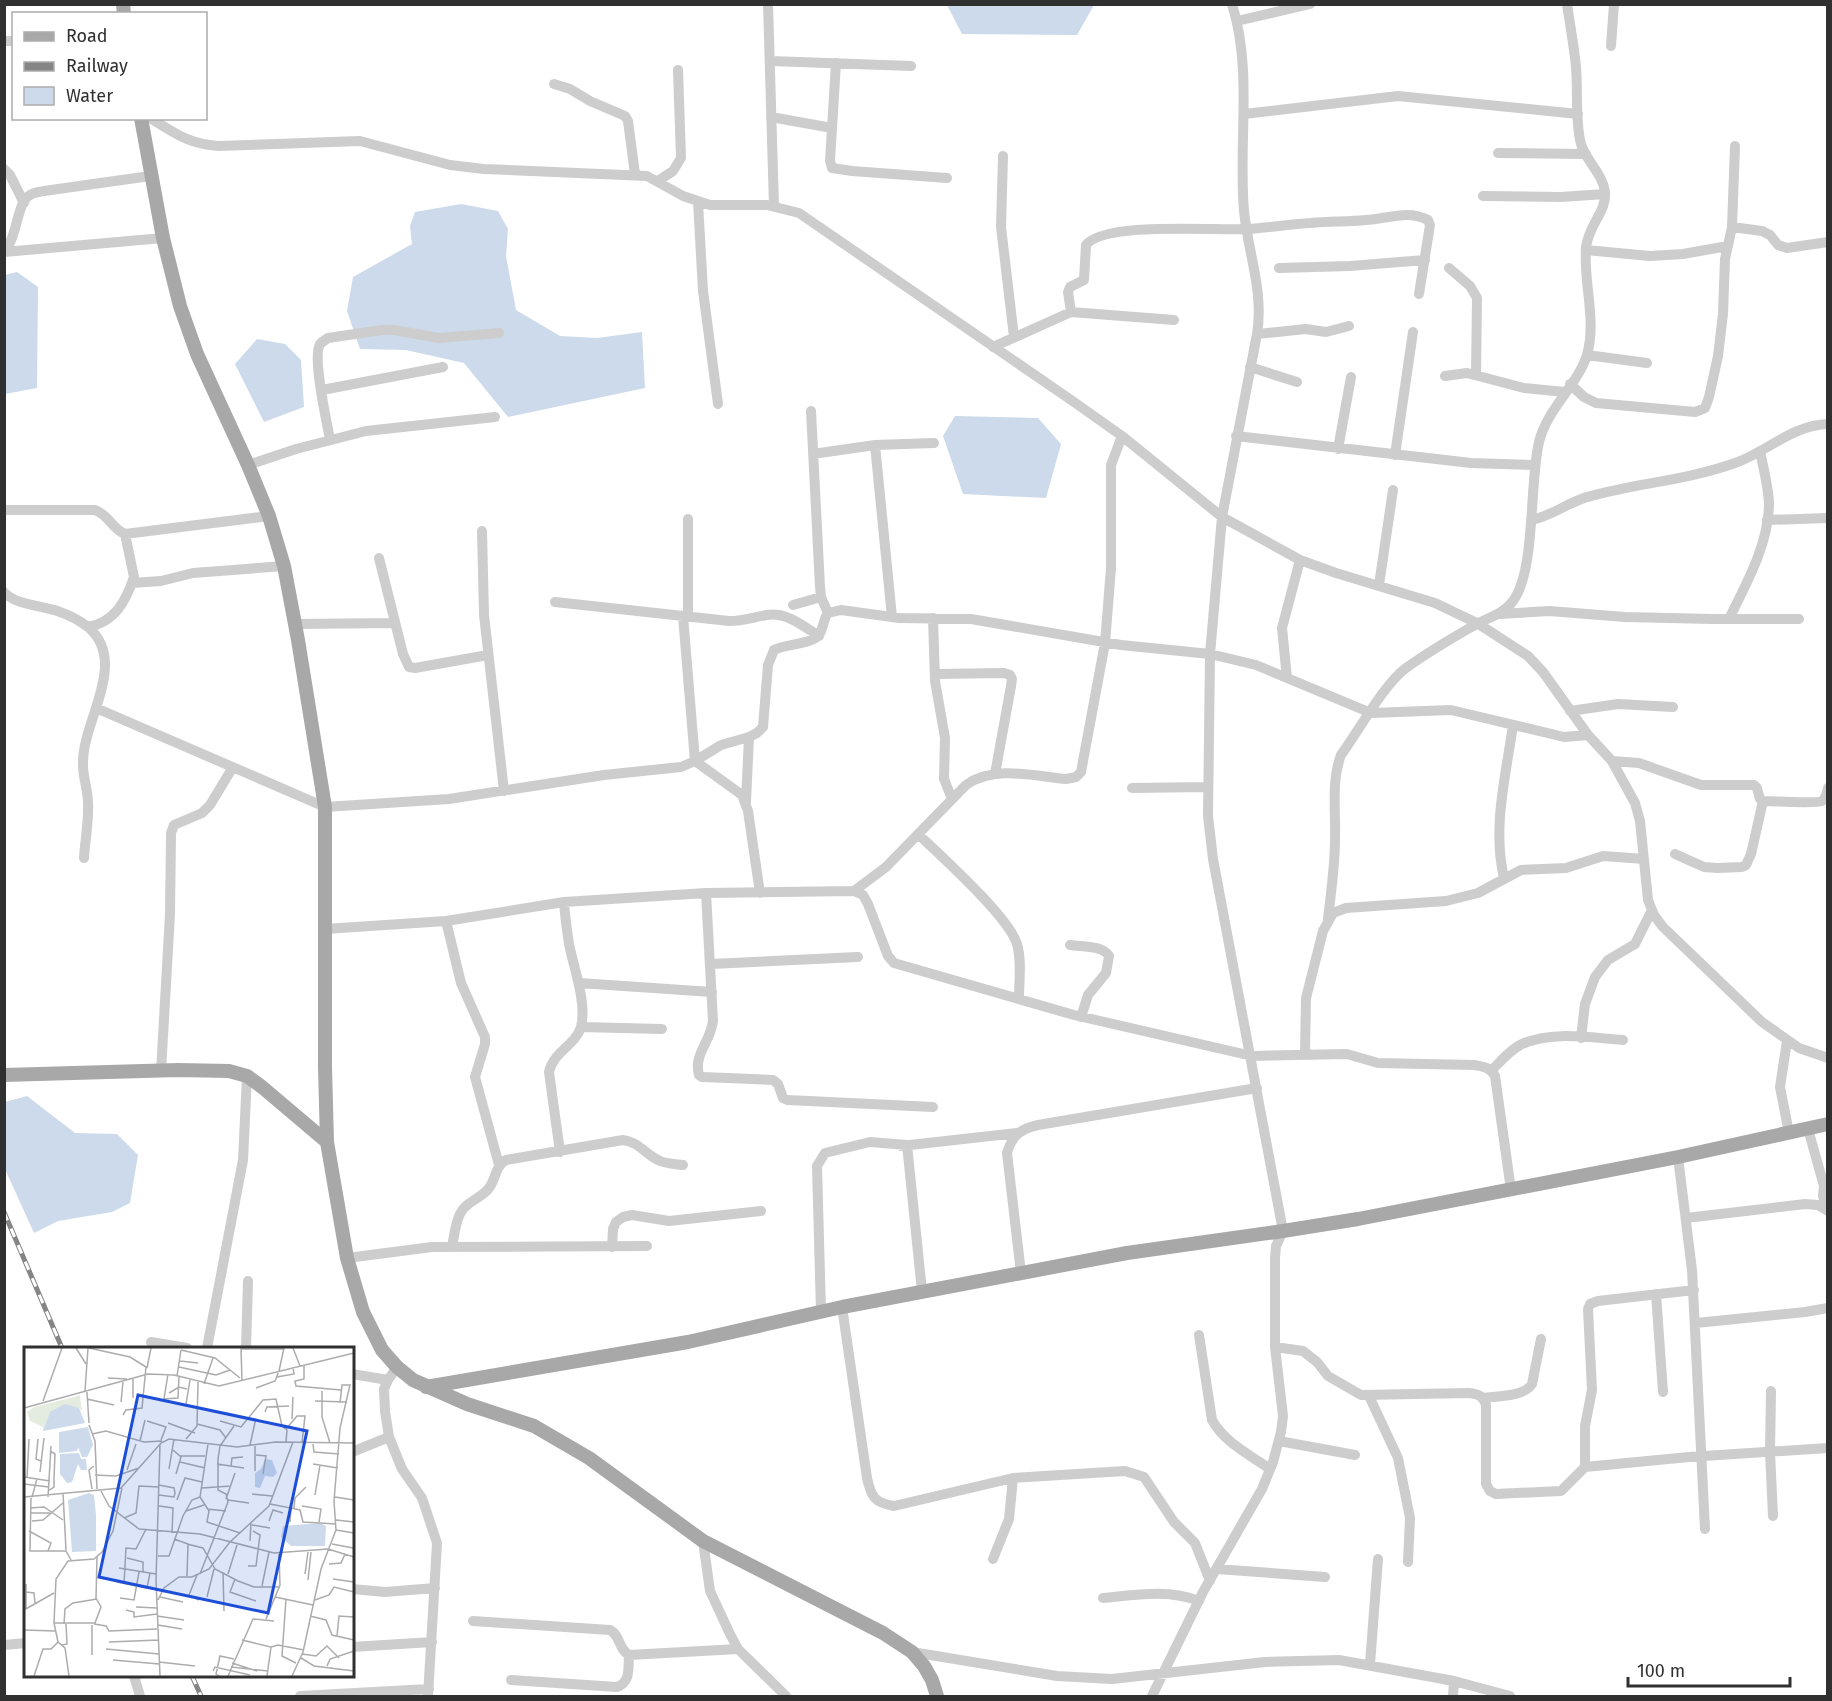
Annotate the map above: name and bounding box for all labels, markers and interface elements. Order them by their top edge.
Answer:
legend [12,12,207,120]
text: Road [66,25,108,47]
text: Railway [66,55,128,77]
text: Water [66,85,113,107]
inset map [24,1347,354,1677]
scale bar [1628,1650,1790,1688]
text: 100 m [1637,1660,1685,1682]

